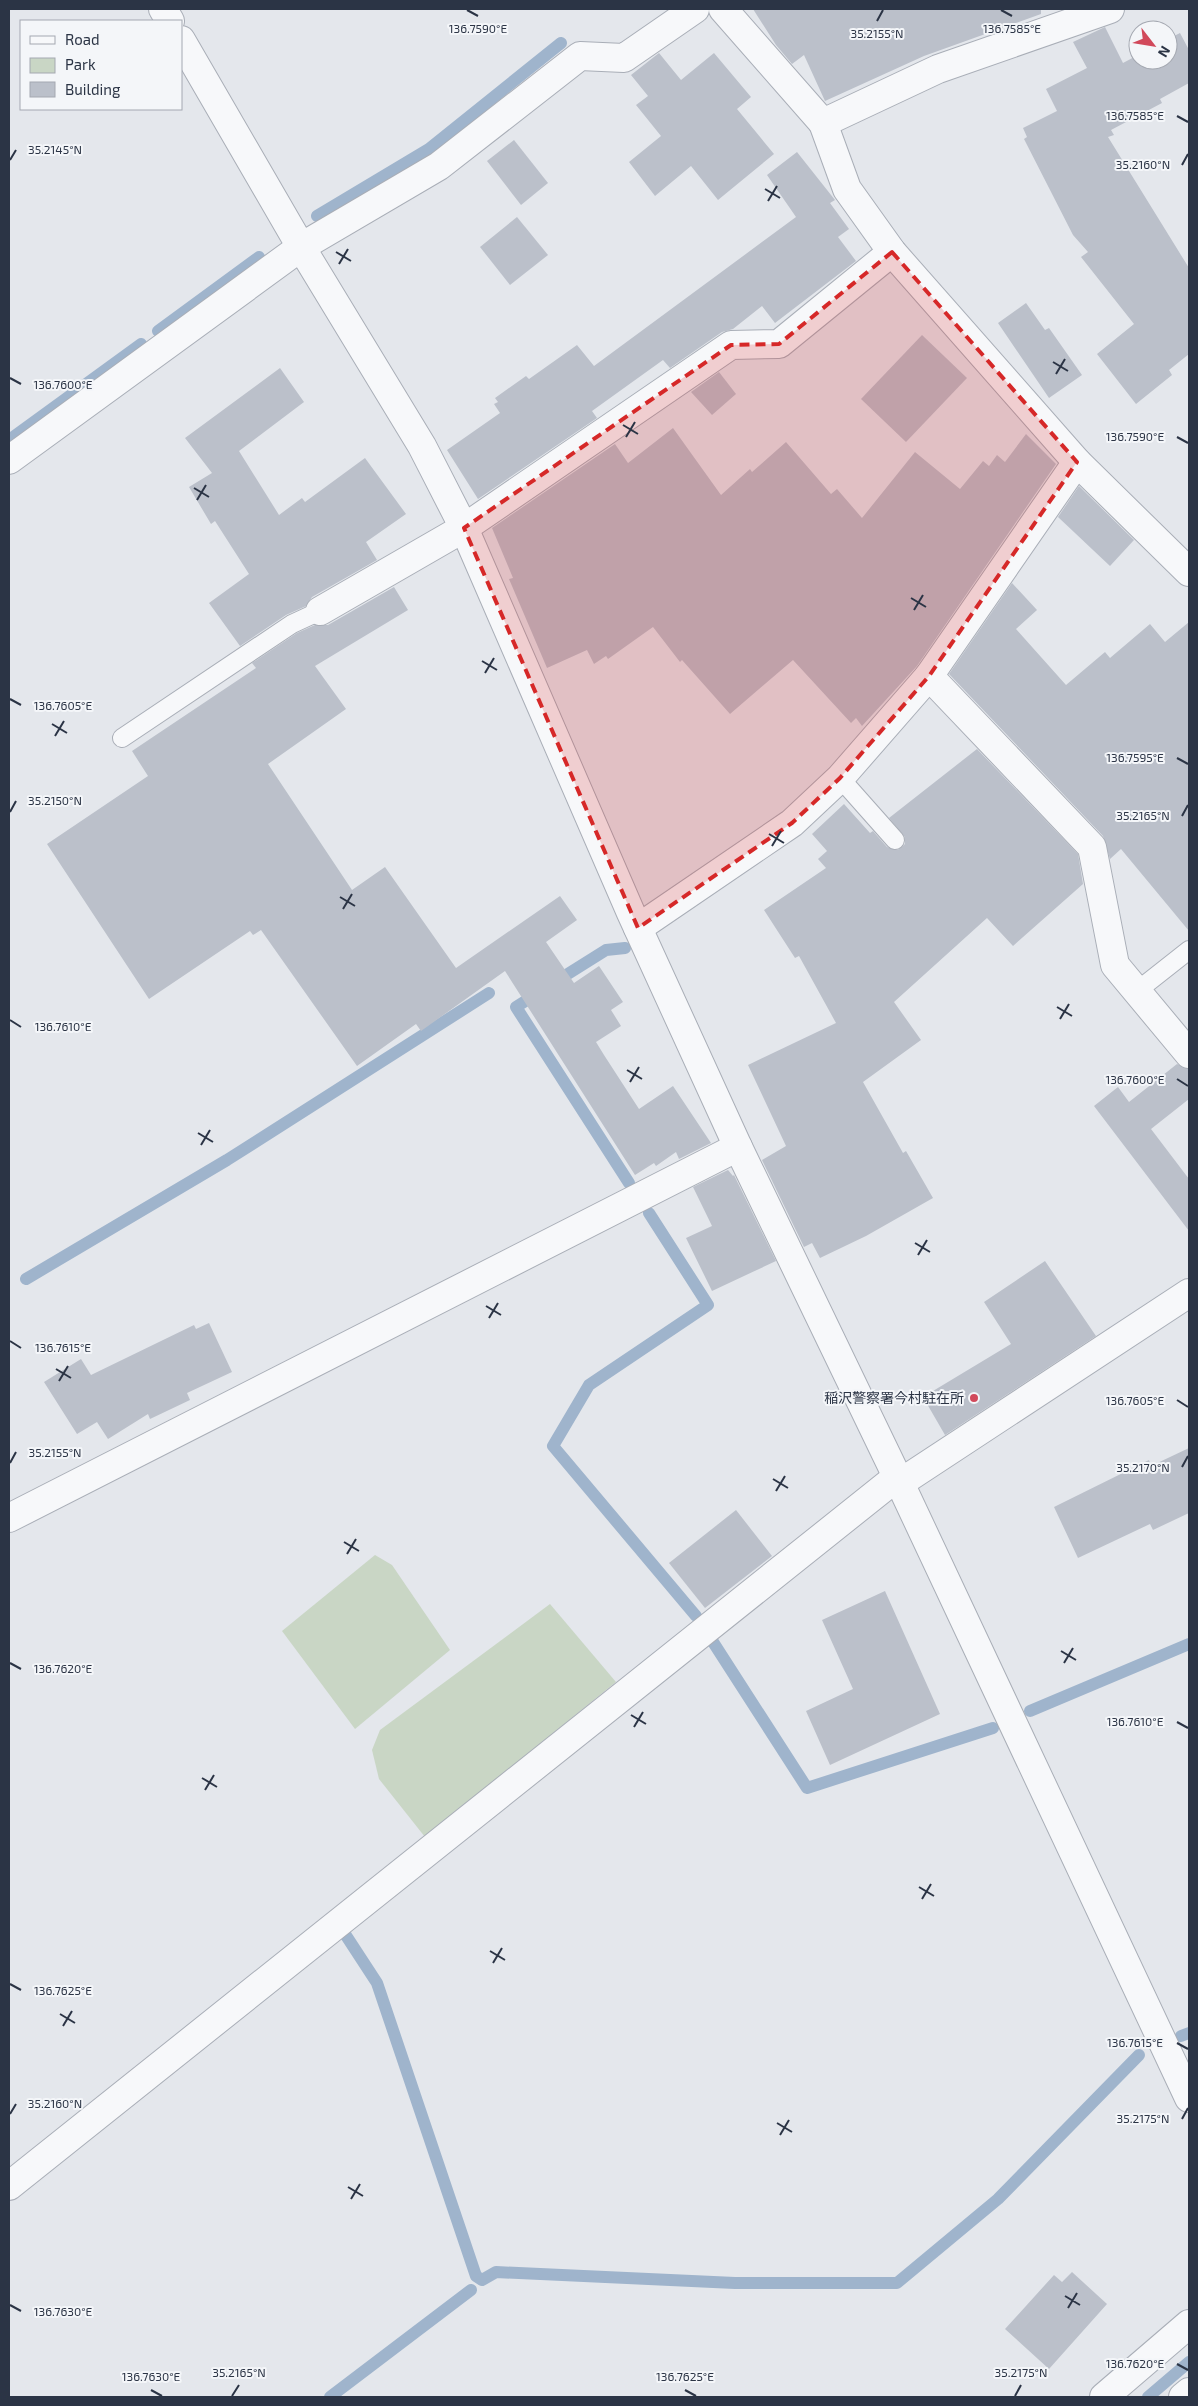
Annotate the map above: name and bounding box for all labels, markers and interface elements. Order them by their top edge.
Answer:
legend [20,20,182,110]
north arrow [1128,20,1178,70]
text: 136.7590°E [449,21,507,35]
text: 136.7585°E [983,21,1041,35]
text: 35.2155°N [850,26,904,40]
text: Road [65,30,100,48]
text: N [1155,43,1174,61]
text: Park [65,55,96,73]
text: Building [65,80,121,98]
text: 136.7585°E [1106,108,1164,122]
text: 35.2145°N [28,142,82,156]
text: 35.2160°N [1116,157,1170,171]
text: 136.7600°E [33,377,93,391]
text: 136.7590°E [1106,429,1164,443]
text: 136.7605°E [34,698,92,712]
text: 136.7595°E [1106,750,1164,764]
text: 35.2150°N [28,793,82,807]
text: 35.2165°N [1116,808,1170,822]
text: 136.7610°E [35,1019,92,1033]
text: 136.7600°E [1105,1072,1165,1086]
text: 136.7615°E [35,1340,91,1354]
place label: 稲沢警察署今村駐在所 [824,1389,964,1406]
marker: 稲沢警察署今村駐在所 [968,1392,980,1404]
text: 136.7605°E [1106,1393,1164,1407]
text: 35.2155°N [28,1445,82,1459]
text: 35.2170°N [1116,1460,1170,1474]
text: 136.7620°E [34,1661,93,1675]
text: 136.7610°E [1107,1714,1164,1728]
text: 136.7625°E [34,1983,92,1997]
text: 136.7615°E [1107,2035,1163,2049]
text: 35.2160°N [28,2096,82,2110]
text: 35.2175°N [1117,2111,1169,2125]
text: 136.7630°E [34,2304,93,2318]
text: 136.7620°E [1106,2356,1165,2370]
text: 35.2165°N [212,2365,266,2379]
text: 35.2175°N [995,2365,1047,2379]
text: 136.7630°E [122,2369,181,2383]
text: 136.7625°E [656,2369,714,2383]

